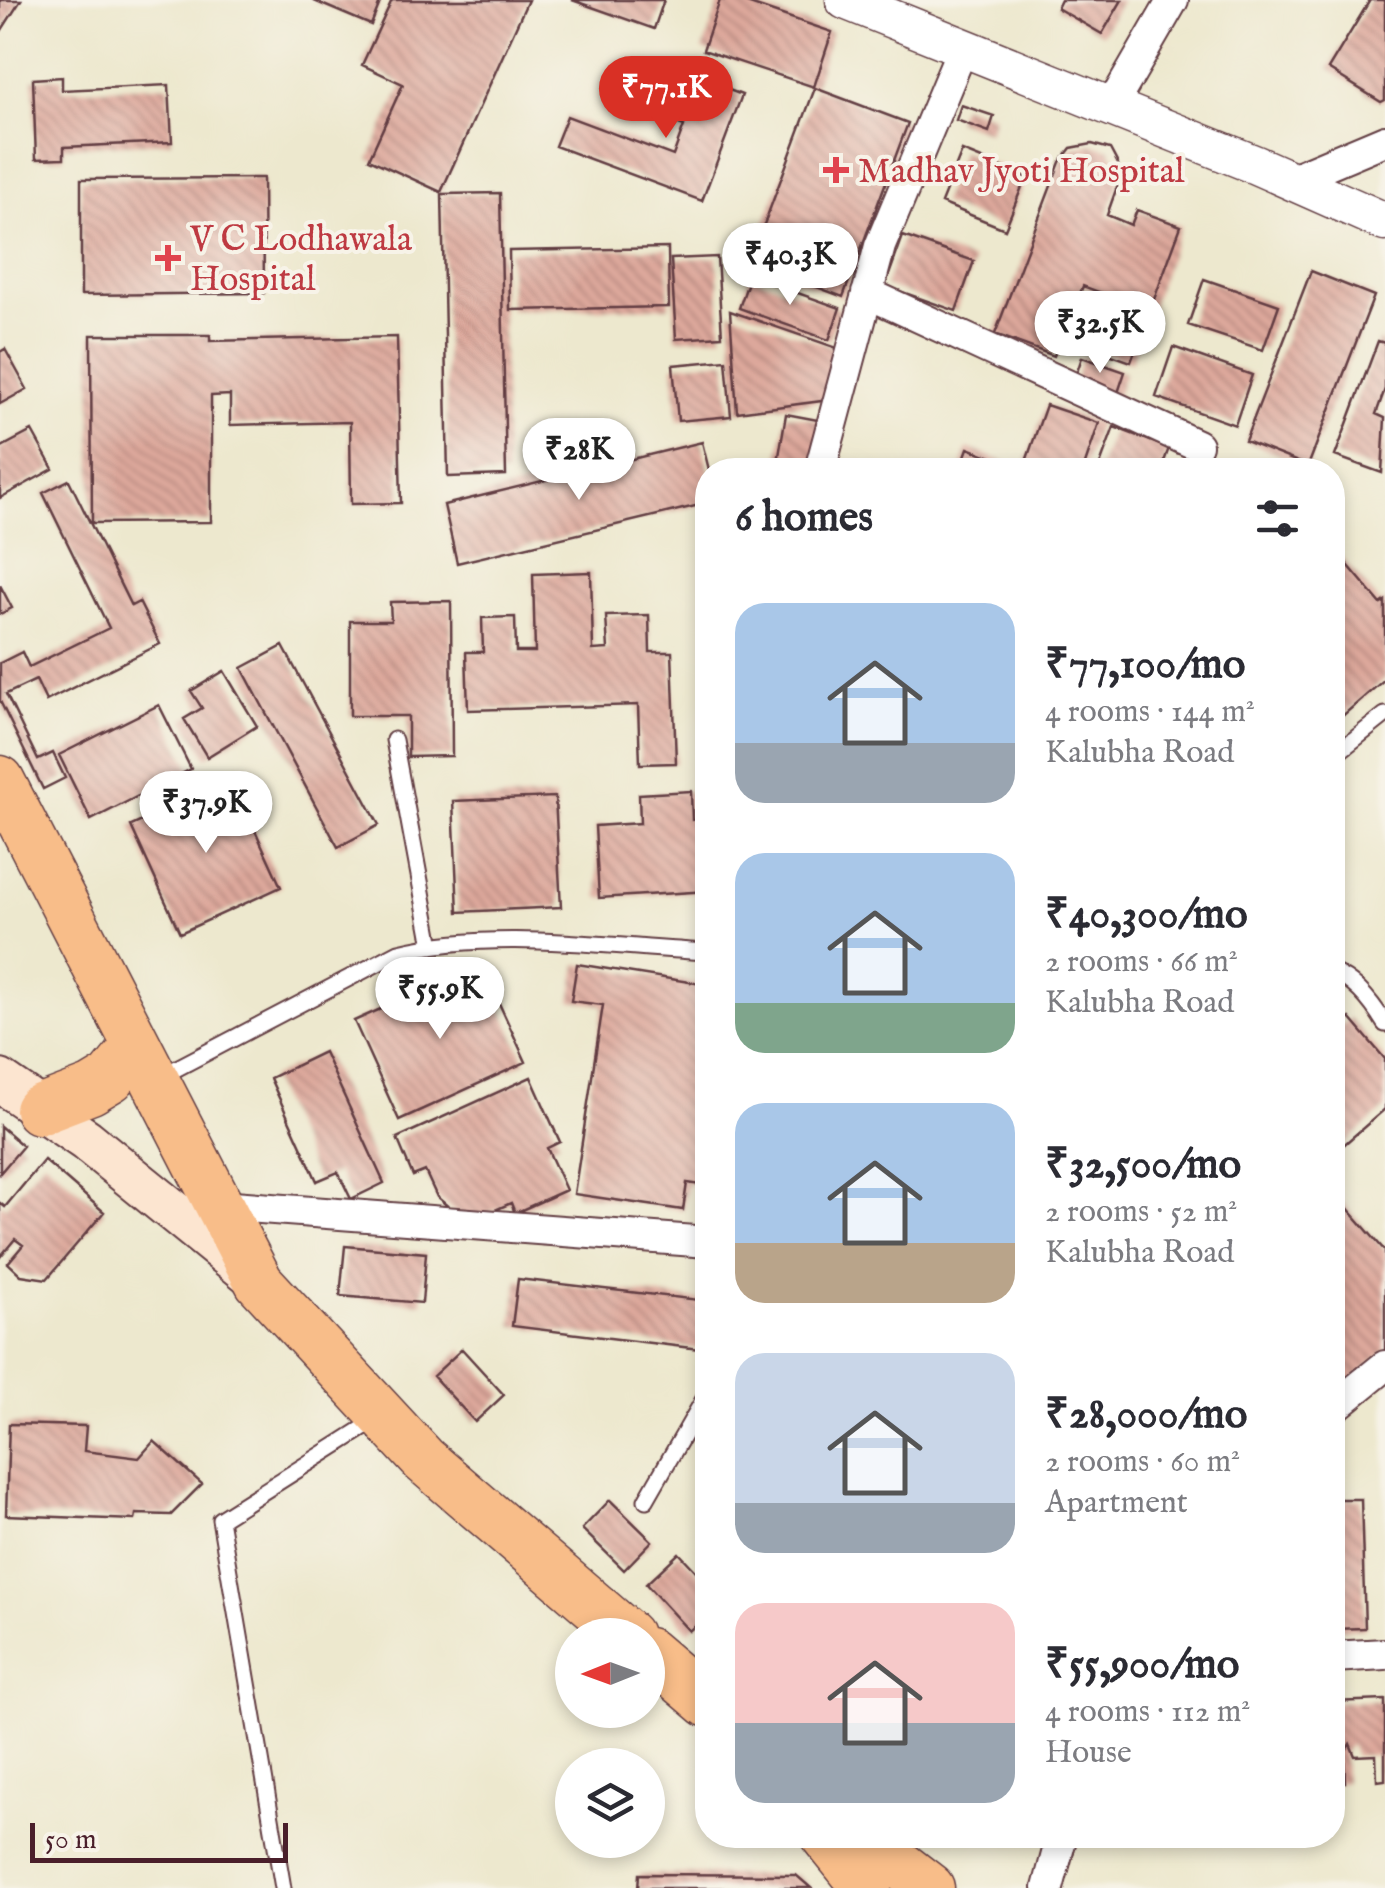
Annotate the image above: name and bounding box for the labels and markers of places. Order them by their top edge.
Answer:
pin: ₹77.1K [585,56,747,141]
place label: Madhav Jyoti Hospital [858,150,1185,195]
marker: Madhav Jyoti Hospital [823,157,849,183]
place label: V C Lodhawala Hospital [189,218,413,303]
pin: ₹40.3K [709,223,871,308]
marker: V C Lodhawala Hospital [155,245,181,271]
pin: ₹32.5K [1019,291,1181,376]
pin: ₹28K [520,418,638,503]
pin: ₹37.9K [125,771,287,856]
pin: ₹55.9K [359,957,521,1042]

